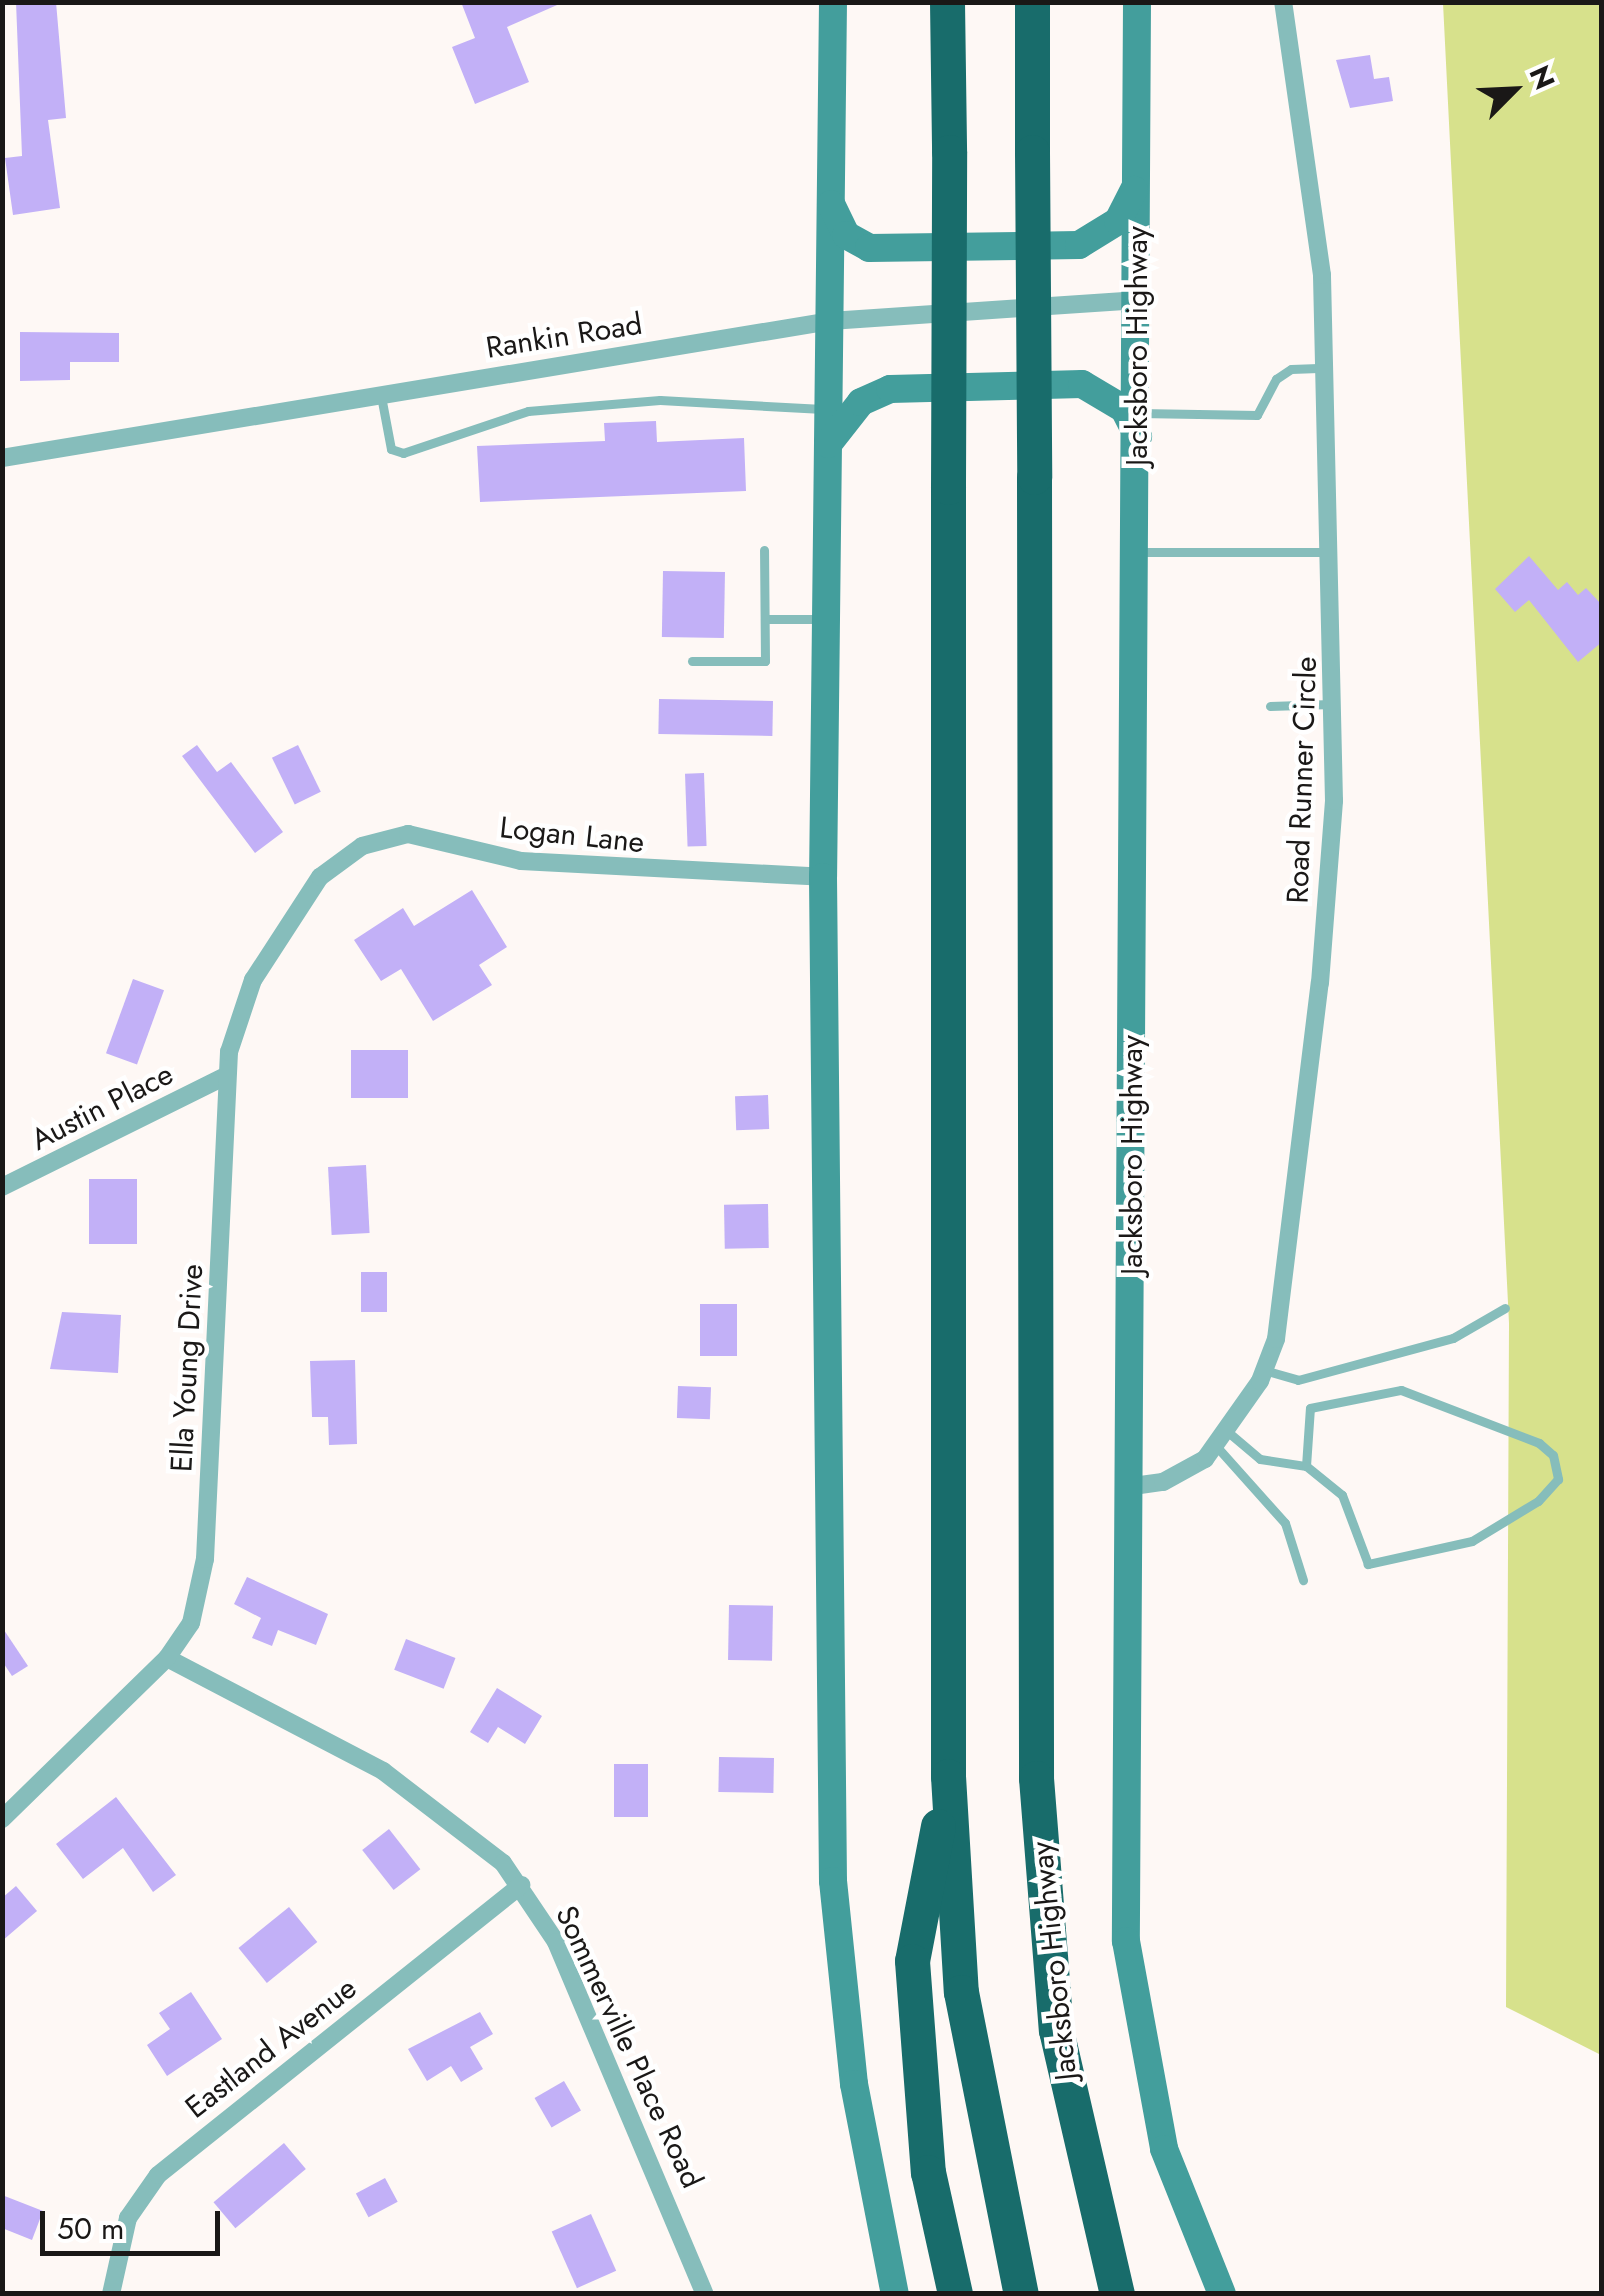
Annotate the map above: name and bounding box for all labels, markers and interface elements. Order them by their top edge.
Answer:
north arrow [1464,40,1564,140]
text: N [1519,59,1565,96]
street label: Jacksboro Highway [1119,226,1155,466]
street label: Rankin Road [483,306,645,366]
street label: Road Runner Circle [1280,656,1324,904]
street label: Logan Lane [498,810,646,860]
street label: Jacksboro Highway [1114,1035,1150,1275]
street label: Austin Place [25,1056,179,1158]
street label: Ella Young Drive [164,1263,210,1473]
street label: Jacksboro Highway [1024,1840,1084,2082]
street label: Sommerville Place Road [548,1900,710,2194]
street label: Eastland Avenue [178,1970,364,2126]
scale bar [45,2191,225,2253]
text: 50 m [57,2207,124,2250]

